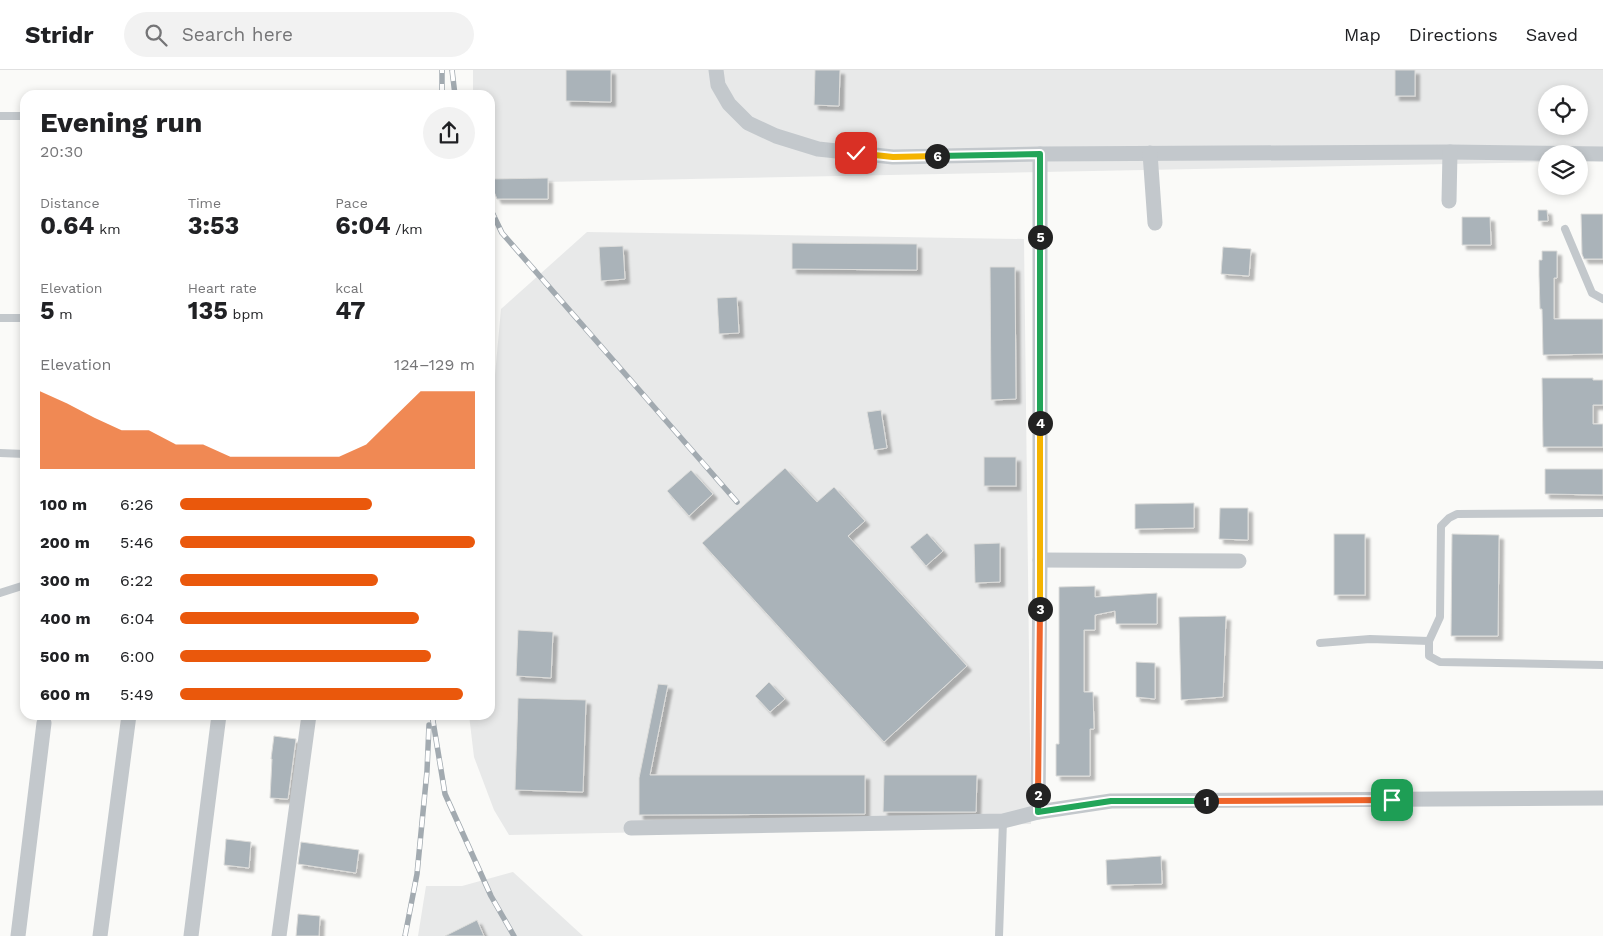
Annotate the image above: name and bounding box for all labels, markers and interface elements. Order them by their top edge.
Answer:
search box [124,12,474,57]
text: Stridr [25,21,94,49]
icon: search [142,21,170,49]
text: Search here [182,23,293,46]
text: Map [1344,24,1381,45]
text: Directions [1409,24,1498,45]
text: Saved [1526,24,1578,45]
map controls [1538,85,1588,195]
button: locate [1538,85,1588,135]
text: Evening run [40,106,202,139]
button: share [423,107,475,159]
pin [835,132,877,174]
icon: check [842,139,870,167]
text: 20:30 [40,142,83,161]
pin: 6 [924,144,950,168]
button: layers [1538,145,1588,195]
text: 6 [933,148,942,164]
text: Distance [40,195,100,211]
text: Time [188,195,221,211]
text: Pace [335,195,368,211]
text: 0.64 [40,211,95,240]
text: 3:53 [188,211,239,240]
text: 6:04 [335,211,391,240]
text: km [95,221,121,237]
text: /km [391,221,423,237]
pin: 5 [1028,224,1052,250]
text: 5 [1036,229,1045,245]
text: Elevation [40,280,103,296]
text: Heart rate [188,280,257,296]
text: kcal [335,280,363,296]
text: 5 [40,296,55,325]
text: 135 [188,296,228,325]
text: 47 [335,296,365,325]
text: m [55,306,73,322]
text: bpm [228,306,264,322]
text: Elevation [40,355,111,374]
text: 124–129 m [394,355,475,374]
pin: 4 [1028,410,1052,436]
text: 4 [1036,415,1045,431]
text: 100 m [40,495,87,514]
text: 6:26 [120,495,154,514]
text: 200 m [40,533,90,552]
text: 5:46 [120,533,154,552]
text: 300 m [40,571,90,590]
text: 6:22 [120,571,153,590]
pin: 3 [1028,596,1052,622]
text: 3 [1036,601,1045,617]
text: 400 m [40,609,91,628]
text: 6:04 [120,609,154,628]
text: 500 m [40,647,90,666]
text: 6:00 [120,647,154,666]
text: 600 m [40,685,90,704]
text: 5:49 [120,685,154,704]
pin [1371,779,1413,821]
pin: 2 [1026,782,1050,808]
icon: arrive [1378,786,1406,814]
text: 2 [1034,787,1043,803]
pin: 1 [1194,788,1218,814]
text: 1 [1203,793,1210,809]

